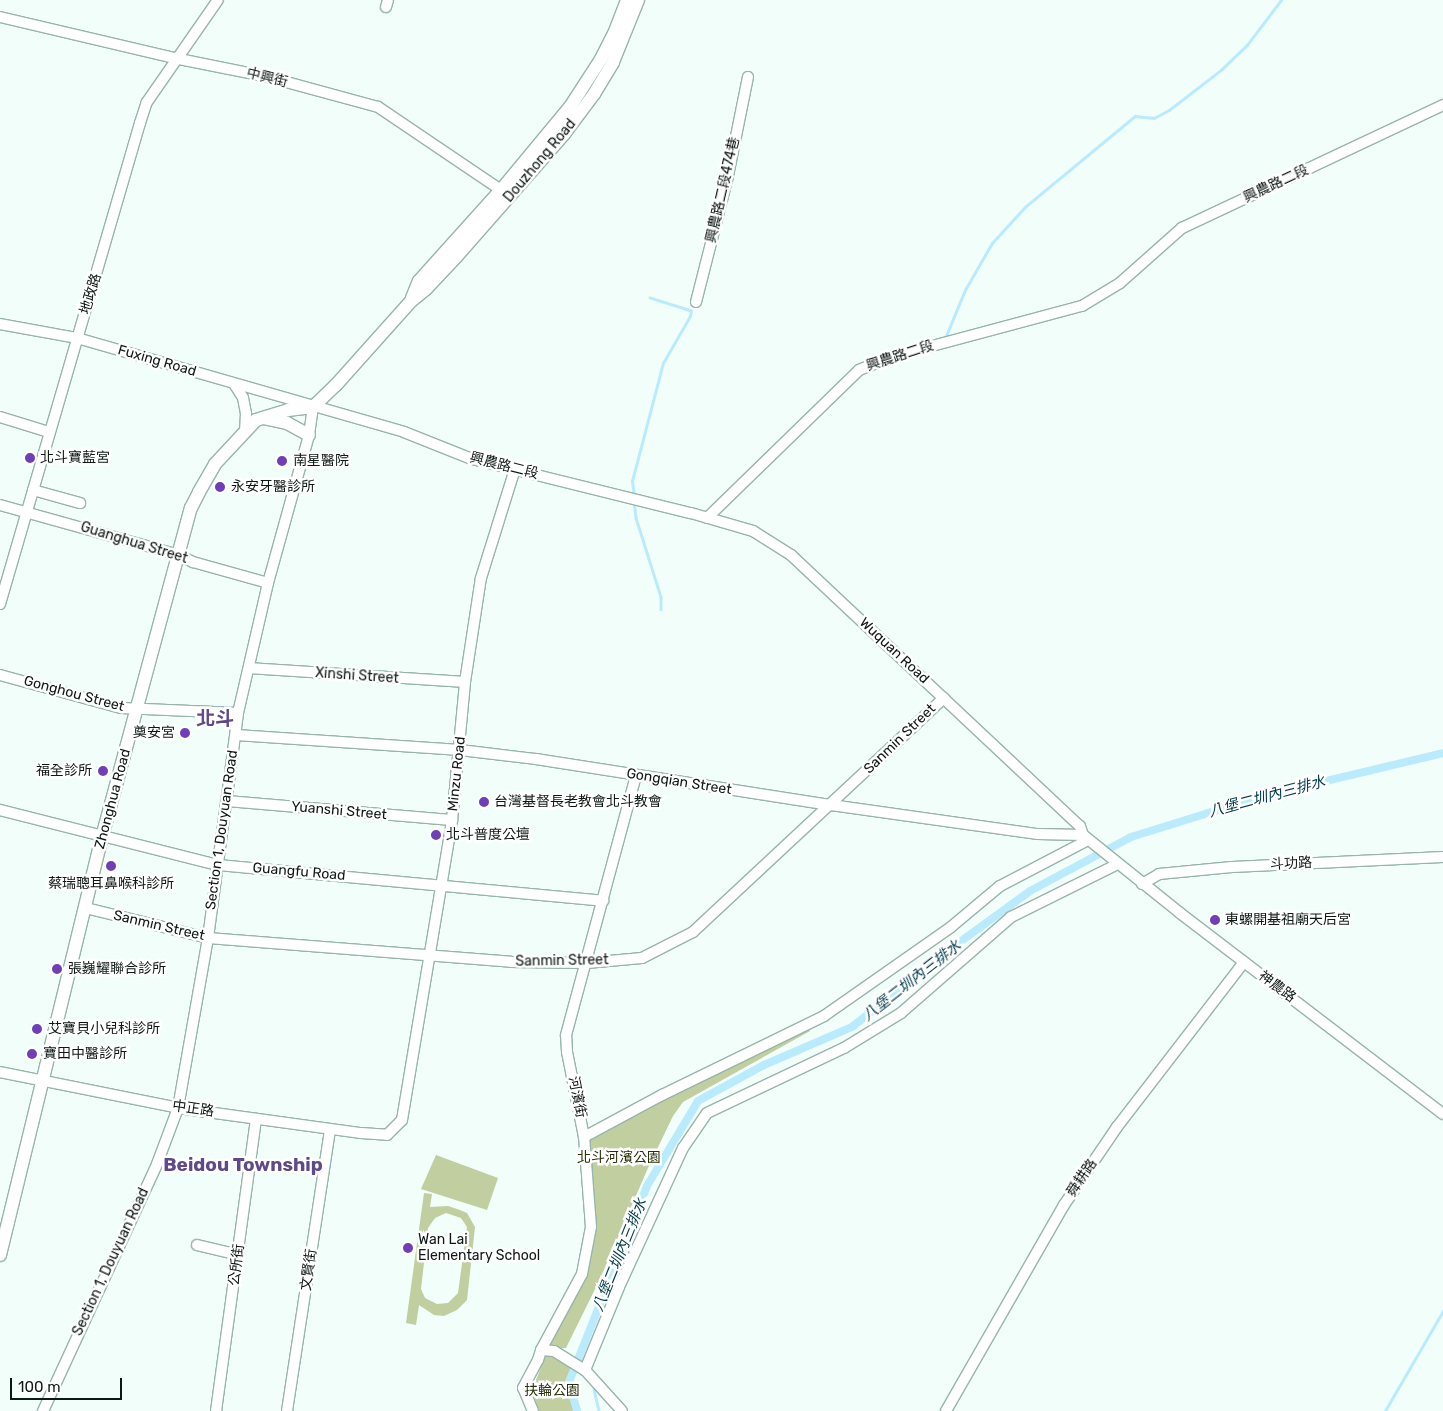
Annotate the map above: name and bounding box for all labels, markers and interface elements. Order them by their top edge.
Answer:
street label: 中興街 [245,65,289,91]
street label: Douzhong Road [500,116,580,206]
street label: 興農路二段474巷 [703,136,743,244]
street label: 興農路二段 [1241,162,1311,206]
street label: 地政路 [77,271,105,317]
street label: 興農路二段 [864,337,936,375]
street label: Fuxing Road [116,342,198,380]
street label: 興農路二段 [468,449,540,483]
place label: 北斗寶藍宮 [40,450,110,466]
marker: 北斗寶藍宮 [24,452,36,464]
place label: 南星醫院 [293,453,349,469]
marker: 南星醫院 [275,454,289,468]
place label: 永安牙醫診所 [231,479,315,495]
marker: 永安牙醫診所 [213,480,227,494]
street label: Guanghua Street [78,519,190,567]
street label: Wuquan Road [856,614,932,688]
street label: Xinshi Street [315,665,399,687]
street label: Gonghou Street [22,673,126,715]
street label: Sanmin Street [861,701,939,777]
district label: 北斗 [196,708,234,730]
place label: 奠安宮 [133,725,175,741]
marker: 奠安宮 [179,727,191,739]
street label: Minzu Road [445,736,469,812]
street label: Zhonghua Road [92,747,134,851]
street label: Section 1, Douyuan Road [202,749,242,911]
place label: 福全診所 [36,763,92,779]
marker: 福全診所 [96,764,110,778]
street label: Gongqian Street [625,765,733,799]
water label: 八堡二圳內三排水 [1207,773,1327,821]
place label: 台灣基督長老教會北斗教會 [494,794,662,810]
marker: 台灣基督長老教會北斗教會 [478,796,490,808]
street label: Yuanshi Street [291,798,387,824]
place label: 北斗普度公壇 [446,827,530,843]
marker: 北斗普度公壇 [430,829,442,841]
street label: 斗功路 [1270,855,1312,873]
marker: 蔡瑞聰耳鼻喉科診所 [104,859,118,873]
street label: Guangfu Road [252,860,346,884]
place label: 蔡瑞聰耳鼻喉科診所 [48,876,174,892]
street label: Sanmin Street [112,907,206,945]
place label: 東螺開基祖廟天后宮 [1225,912,1351,928]
marker: 東螺開基祖廟天后宮 [1209,914,1221,926]
water label: 八堡二圳內三排水 [859,937,965,1025]
street label: Sanmin Street [515,952,609,970]
place label: 張巍耀聯合診所 [68,961,166,977]
marker: 張巍耀聯合診所 [50,962,64,976]
street label: 神農路 [1255,968,1299,1006]
place label: 艾寶貝小兒科診所 [48,1021,160,1037]
marker: 艾寶貝小兒科診所 [30,1022,44,1036]
place label: 寶田中醫診所 [43,1046,127,1062]
marker: 寶田中醫診所 [25,1047,39,1061]
street label: 河濱街 [565,1075,589,1119]
street label: 中正路 [171,1098,215,1120]
park label: 北斗河濱公園 [577,1150,661,1166]
district label: Beidou Township [163,1154,323,1176]
street label: 舜耕路 [1063,1156,1101,1200]
street label: Section 1, Douyuan Road [69,1185,153,1339]
water label: 八堡二圳內三排水 [589,1196,651,1314]
place label: Wan Lai Elementary School [418,1232,541,1264]
marker: Wan Lai Elementary School [402,1242,414,1254]
street label: 公所街 [226,1243,248,1287]
street label: 文賢街 [298,1248,320,1292]
scale bar [12,1368,125,1400]
text: 100 m [18,1378,60,1396]
park label: 扶輪公園 [524,1383,580,1399]

